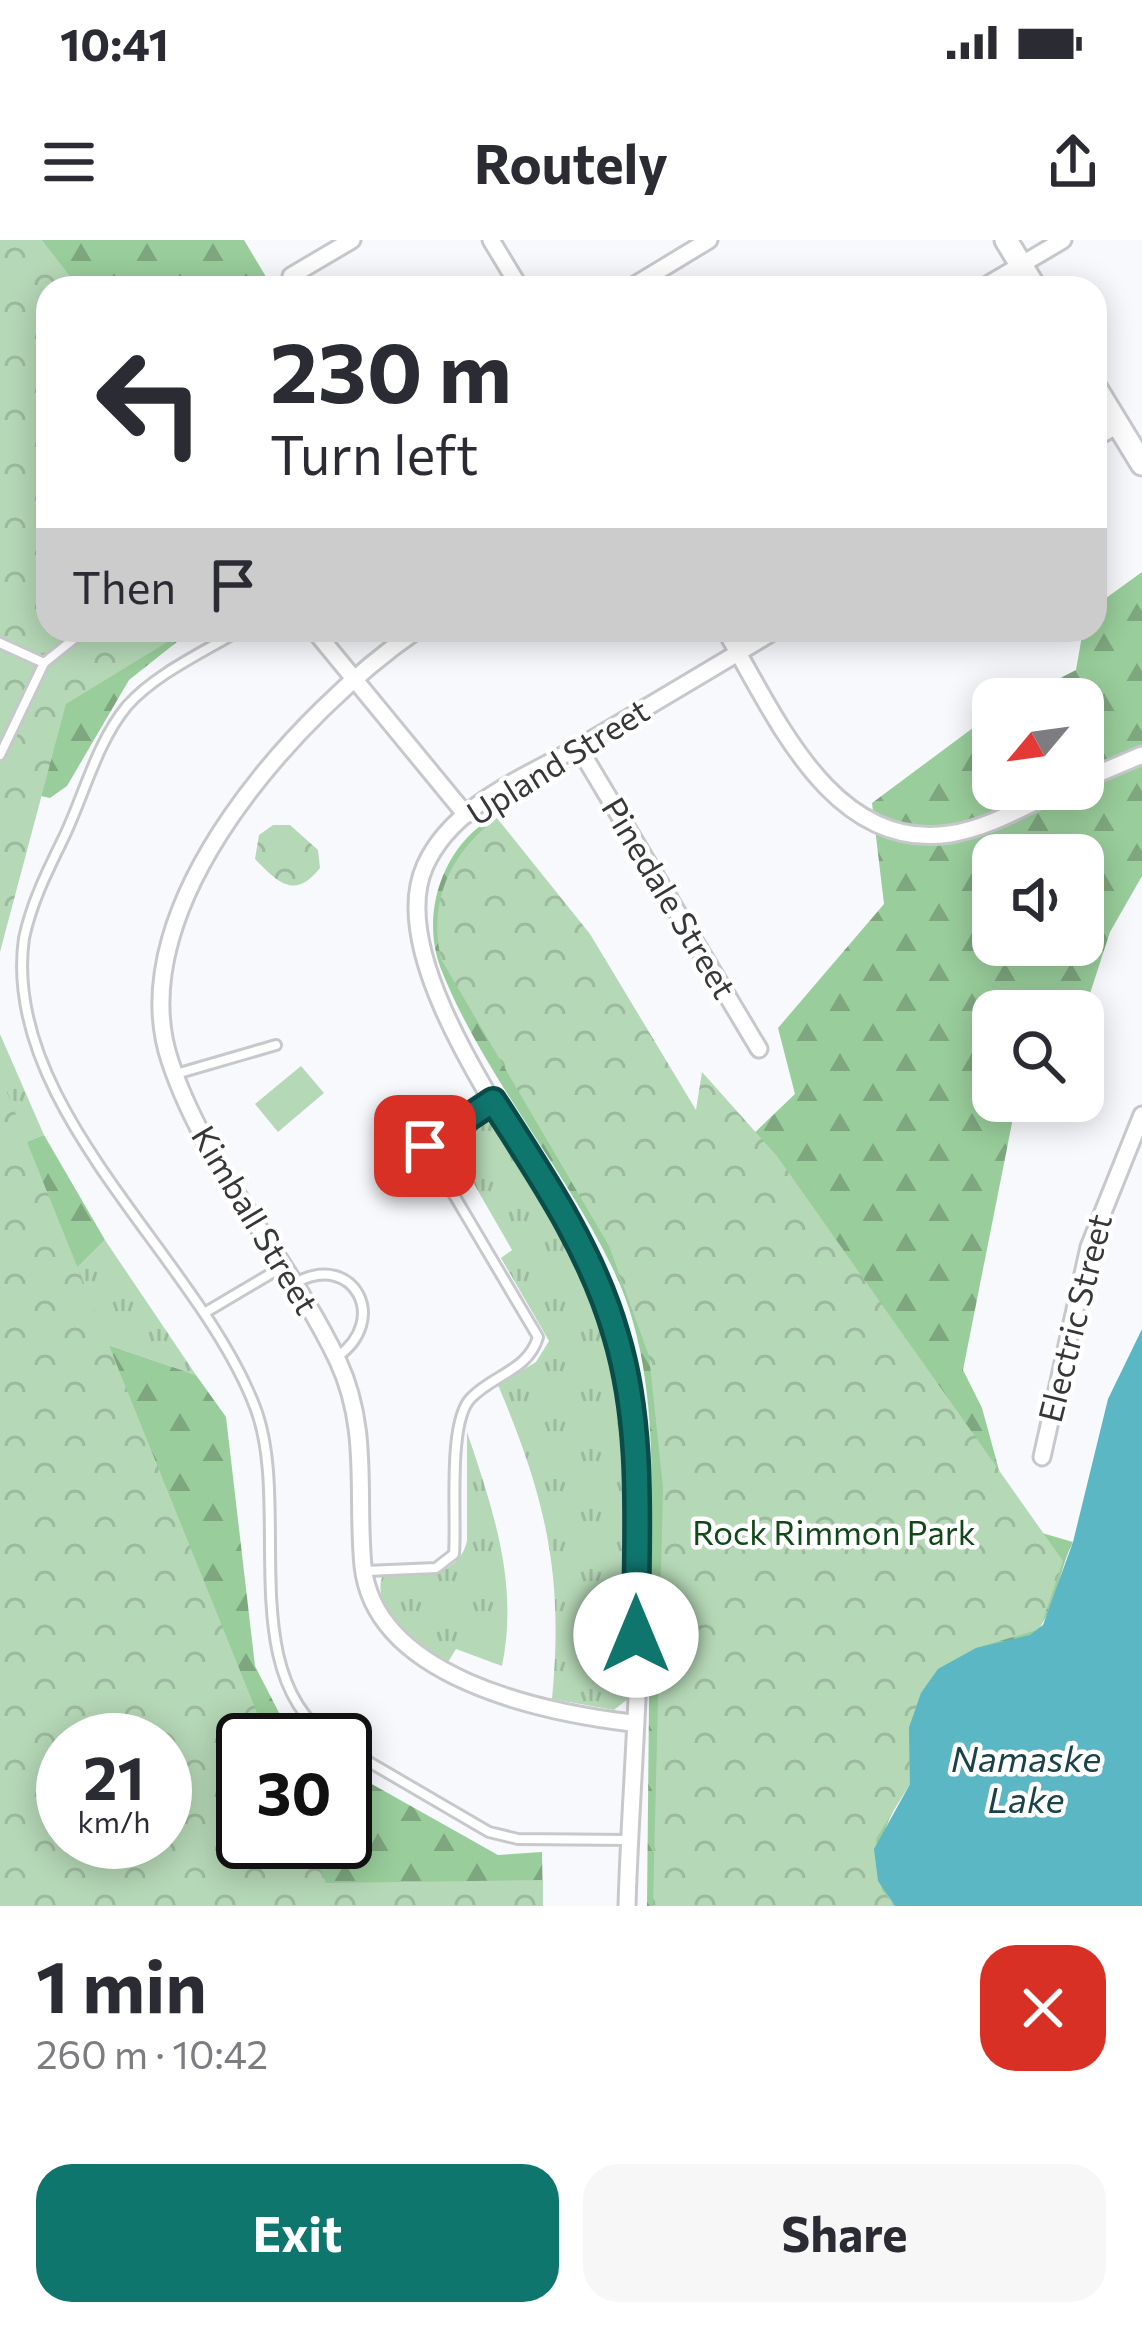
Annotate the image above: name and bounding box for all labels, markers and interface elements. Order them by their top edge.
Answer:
text: 10:41 [60,15,169,70]
icon: menu [36,129,102,195]
text: Routely [474,129,668,195]
icon: share [1040,129,1106,195]
text: 230 m [270,318,512,420]
icon: left [72,324,228,480]
text: Turn left [270,420,478,486]
icon: arrive [200,552,266,618]
text: Then [72,558,176,613]
north arrow [972,678,1104,810]
map controls [972,678,1104,1122]
street label: Upland Street [459,689,656,833]
street label: Pinedale Street [594,789,746,1005]
button: sound [972,834,1104,966]
button: search [972,990,1104,1122]
pin [374,1095,476,1197]
icon: arrive [392,1113,458,1179]
street label: Kimball Street [184,1118,329,1321]
street label: Electric Street [1028,1209,1119,1426]
park label: Rock Rimmon Park [692,1511,976,1552]
position arrow [573,1572,699,1698]
speed limit sign: 30 [216,1713,372,1869]
water label: Namaske Lake [951,1735,1101,1820]
text: 21 [83,1739,145,1812]
text: km/h [78,1802,150,1839]
text: 1 min [36,1940,207,2028]
button: close [980,1945,1106,2071]
text: 260 m · 10:42 [36,2029,268,2077]
button: Exit [36,2164,559,2302]
button: Share [583,2164,1106,2302]

